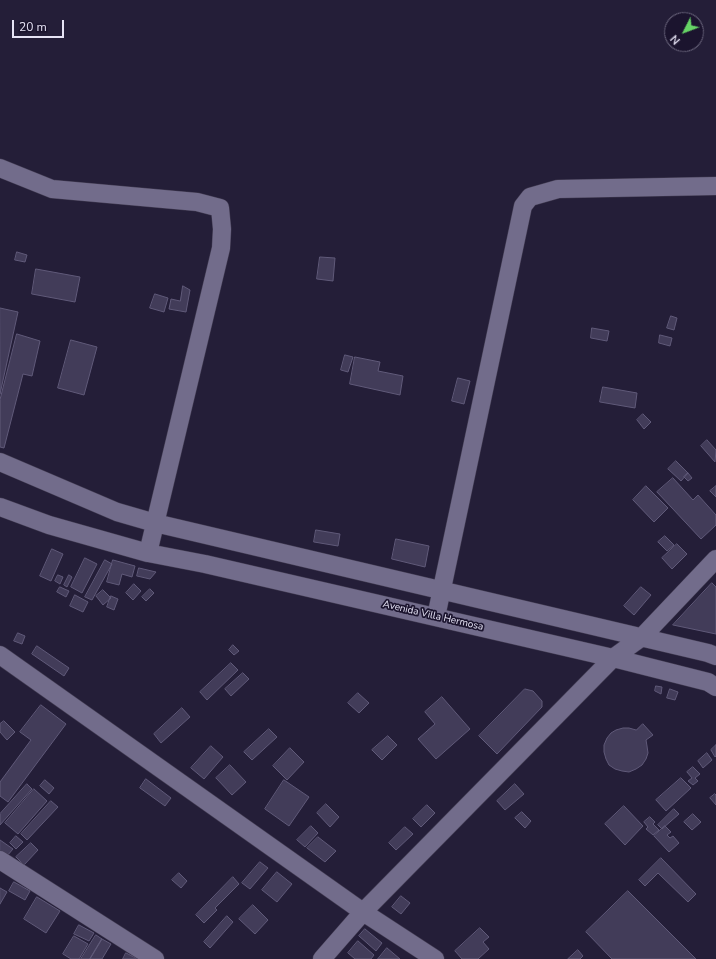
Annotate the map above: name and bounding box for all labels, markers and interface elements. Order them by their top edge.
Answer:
scale bar [14,12,66,38]
north arrow [664,12,704,52]
text: 20 m [19,19,47,35]
text: N [667,32,684,48]
street label: Avenida Villa Hermosa [382,599,484,633]

